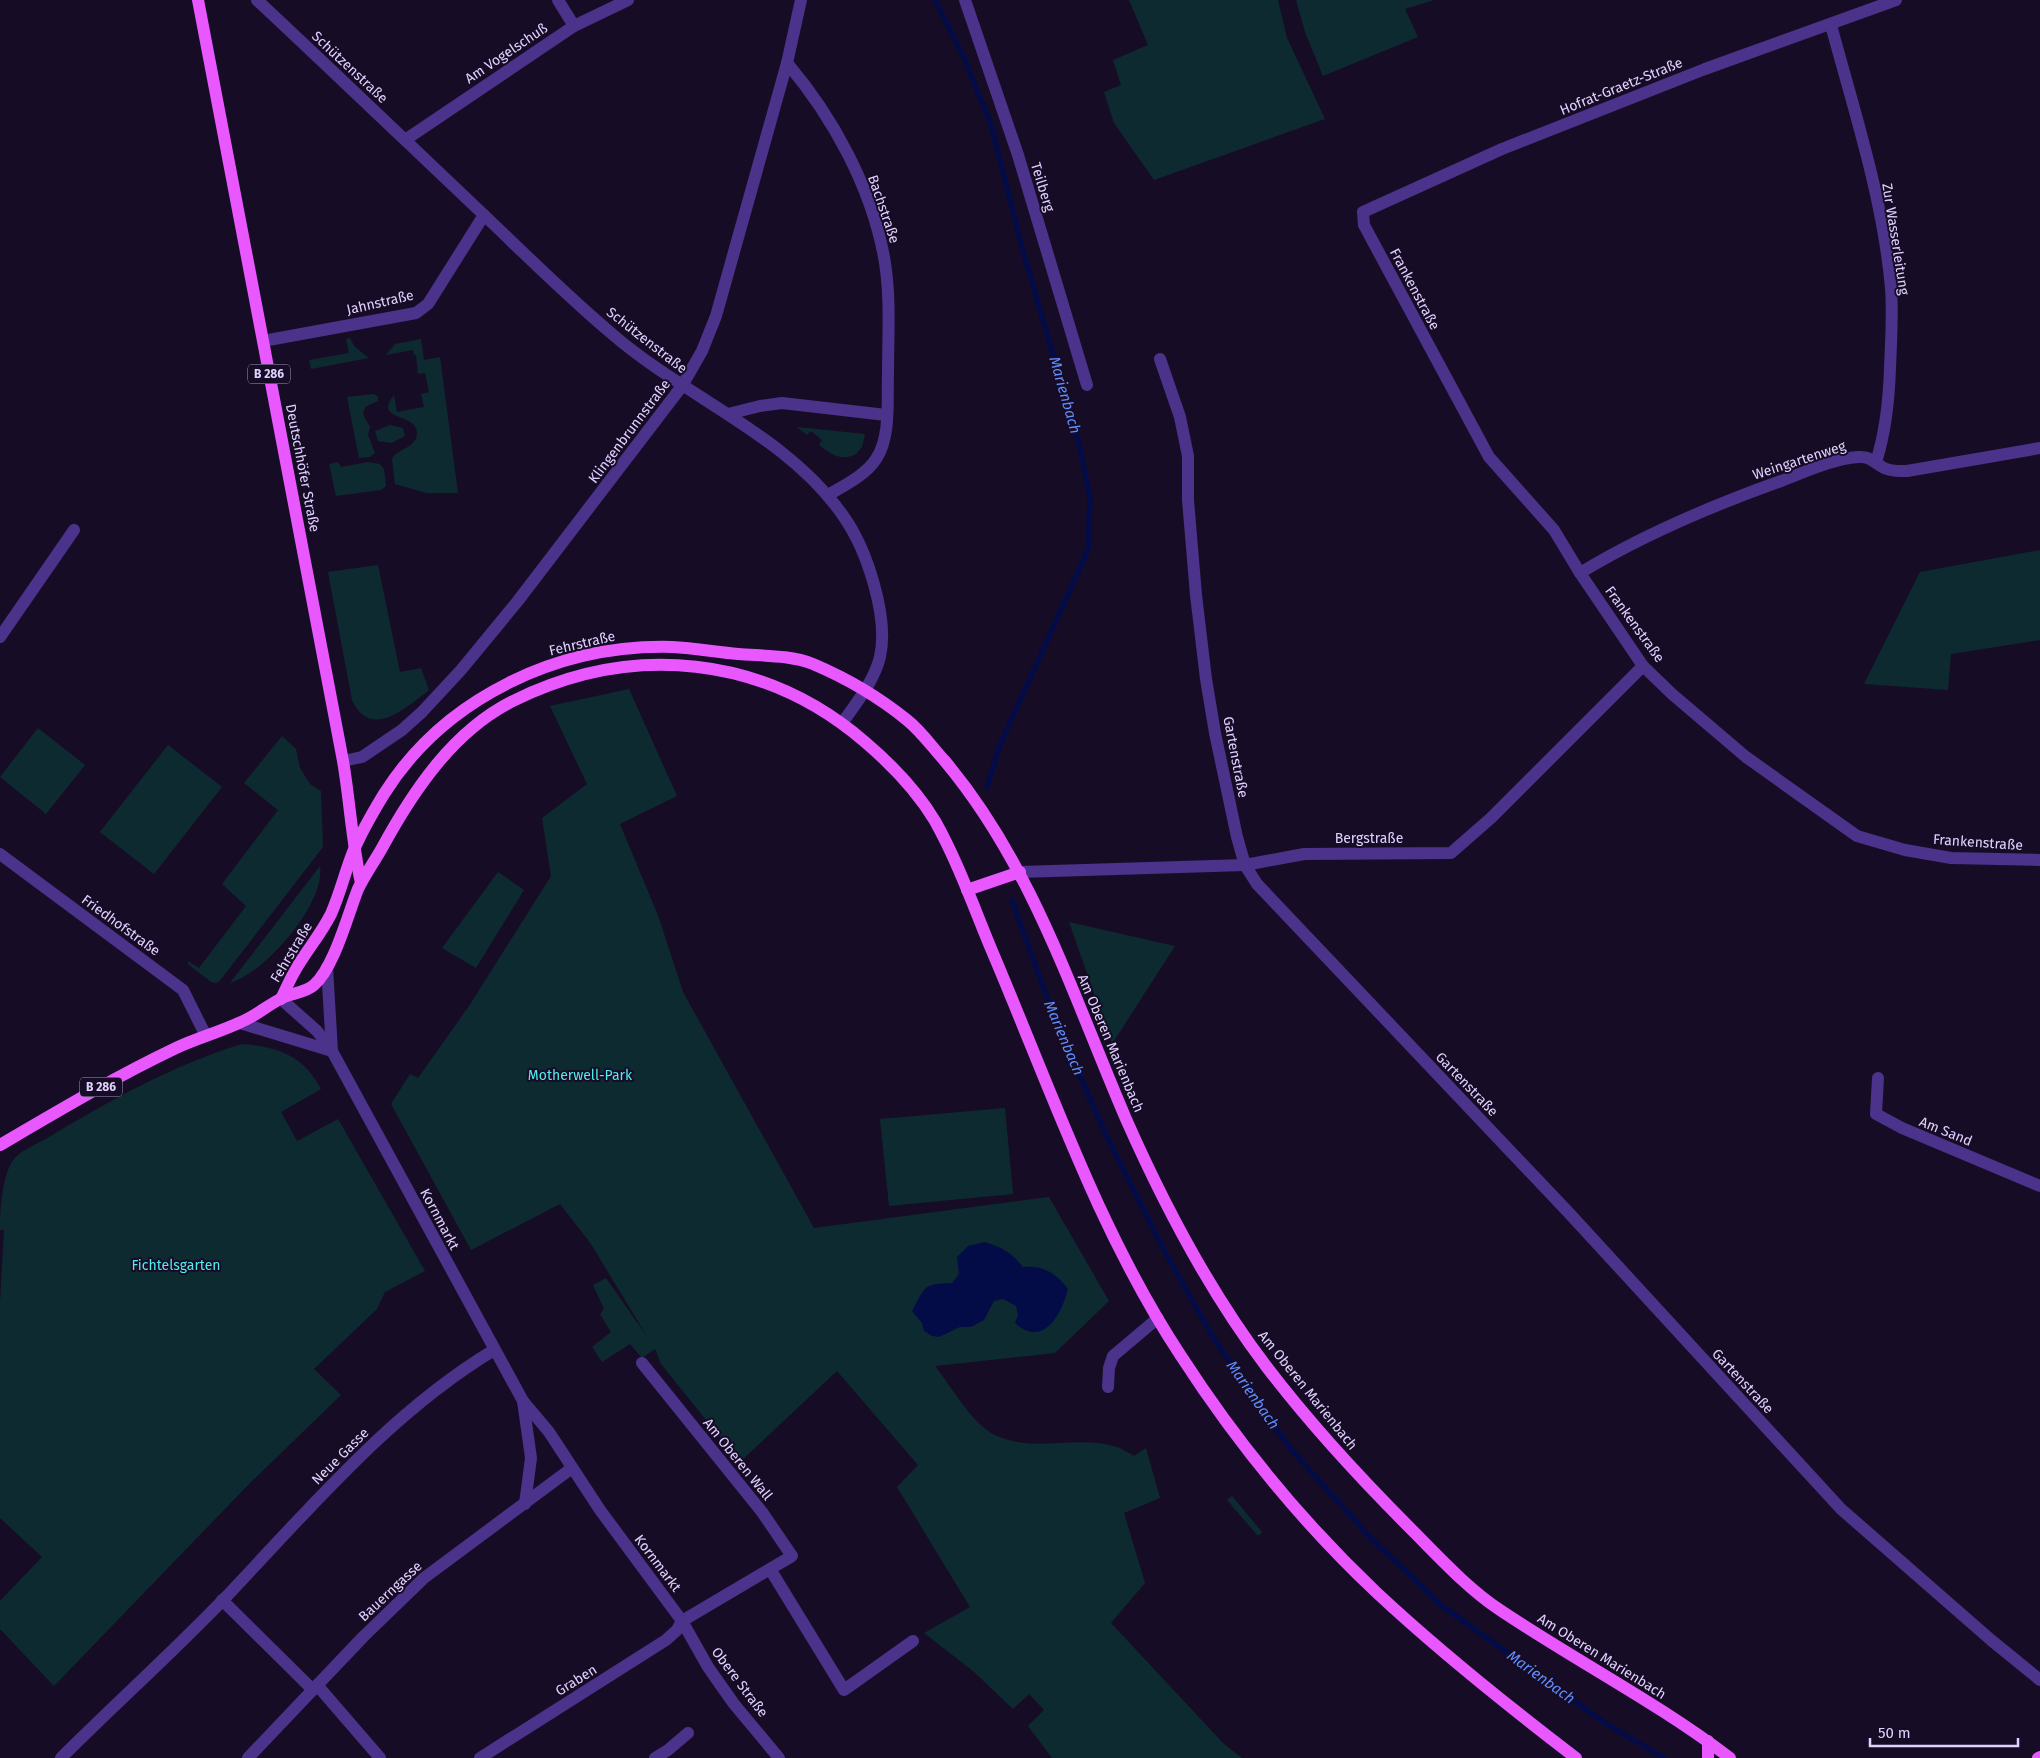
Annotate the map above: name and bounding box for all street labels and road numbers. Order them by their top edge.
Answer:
street label: Am Vogelschuß [462,20,551,87]
street label: Schützenstraße [308,28,391,107]
street label: Hofrat-Graetz-Straße [1557,54,1685,119]
street label: Teilberg [1027,160,1058,214]
street label: Bachstraße [864,173,903,246]
street label: Zur Wasserleitung [1878,182,1913,297]
street label: Frankenstraße [1386,245,1443,333]
street label: Jahnstraße [345,287,415,318]
street label: Schützenstraße [603,304,690,377]
road number: B 286 [248,364,290,384]
street label: Klingenbrunnstraße [585,376,674,487]
street label: Deutschhöfer Straße [282,403,323,534]
street label: Weingartenweg [1750,437,1849,484]
street label: Frankenstraße [1601,583,1668,666]
street label: Fehrstraße [547,628,617,659]
street label: Gartenstraße [1219,715,1252,799]
street label: Bergstraße [1335,830,1403,847]
street label: Frankenstraße [1932,831,2023,854]
street label: Friedhofstraße [78,891,163,960]
street label: Fehrstraße [267,919,316,986]
street label: Am Oberen Marienbach [1074,972,1147,1115]
street label: Gartenstraße [1432,1049,1501,1120]
road number: B 286 [80,1078,122,1096]
street label: Am Sand [1917,1113,1975,1150]
street label: Kornmarkt [416,1186,463,1254]
street label: Am Oberen Marienbach [1254,1327,1361,1453]
street label: Gartenstraße [1708,1345,1777,1417]
street label: Am Oberen Wall [699,1415,776,1504]
street label: Neue Gasse [308,1424,372,1488]
street label: Kornmarkt [631,1531,685,1596]
street label: Bauerngasse [355,1558,426,1625]
street label: Am Oberen Marienbach [1535,1610,1669,1702]
street label: Obere Straße [708,1644,771,1721]
street label: Graben [552,1661,600,1700]

